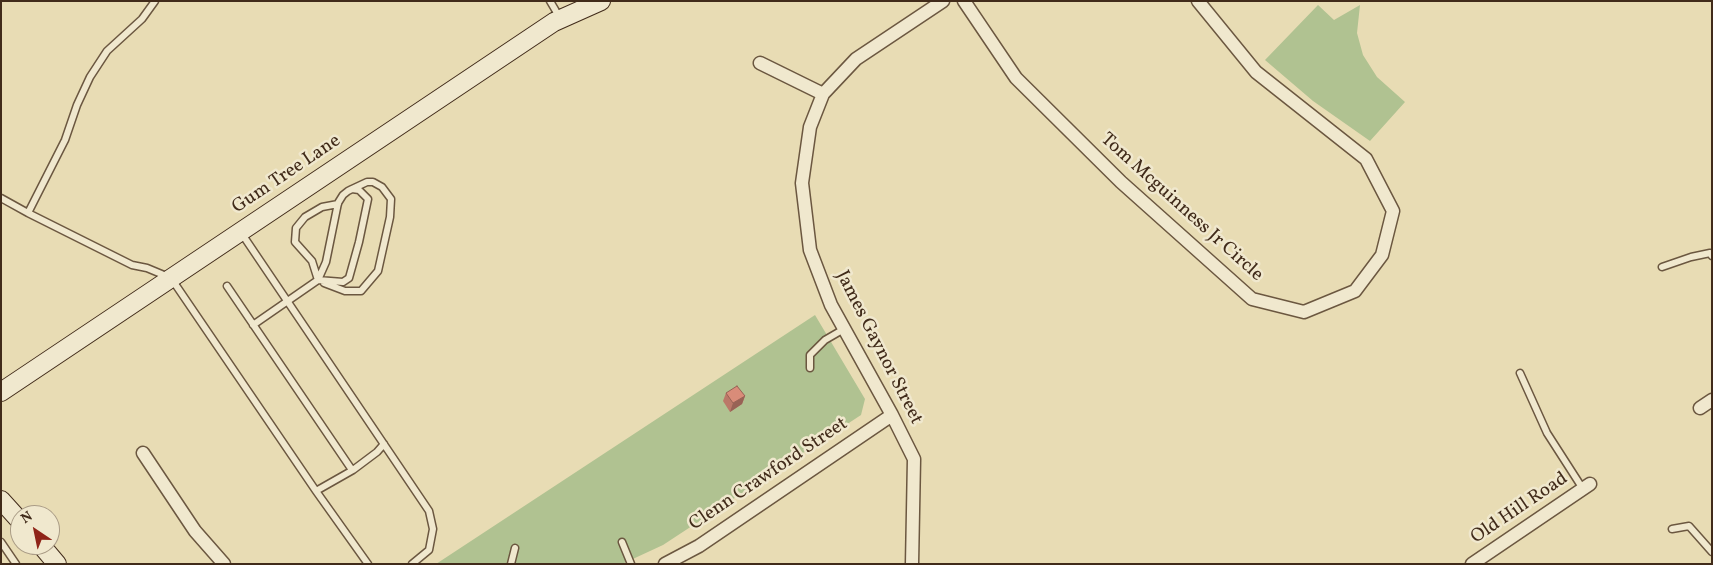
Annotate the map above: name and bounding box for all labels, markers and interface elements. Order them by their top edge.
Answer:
street label: Tom Mcguinness Jr Circle [1095,129,1267,287]
street label: Gum Tree Lane [228,130,346,220]
street label: James Gaynor Street [829,267,927,429]
street label: Clenn Crawford Street [685,413,853,537]
street label: Old Hill Road [1467,468,1573,550]
north arrow [10,505,60,555]
text: N [17,507,36,529]

